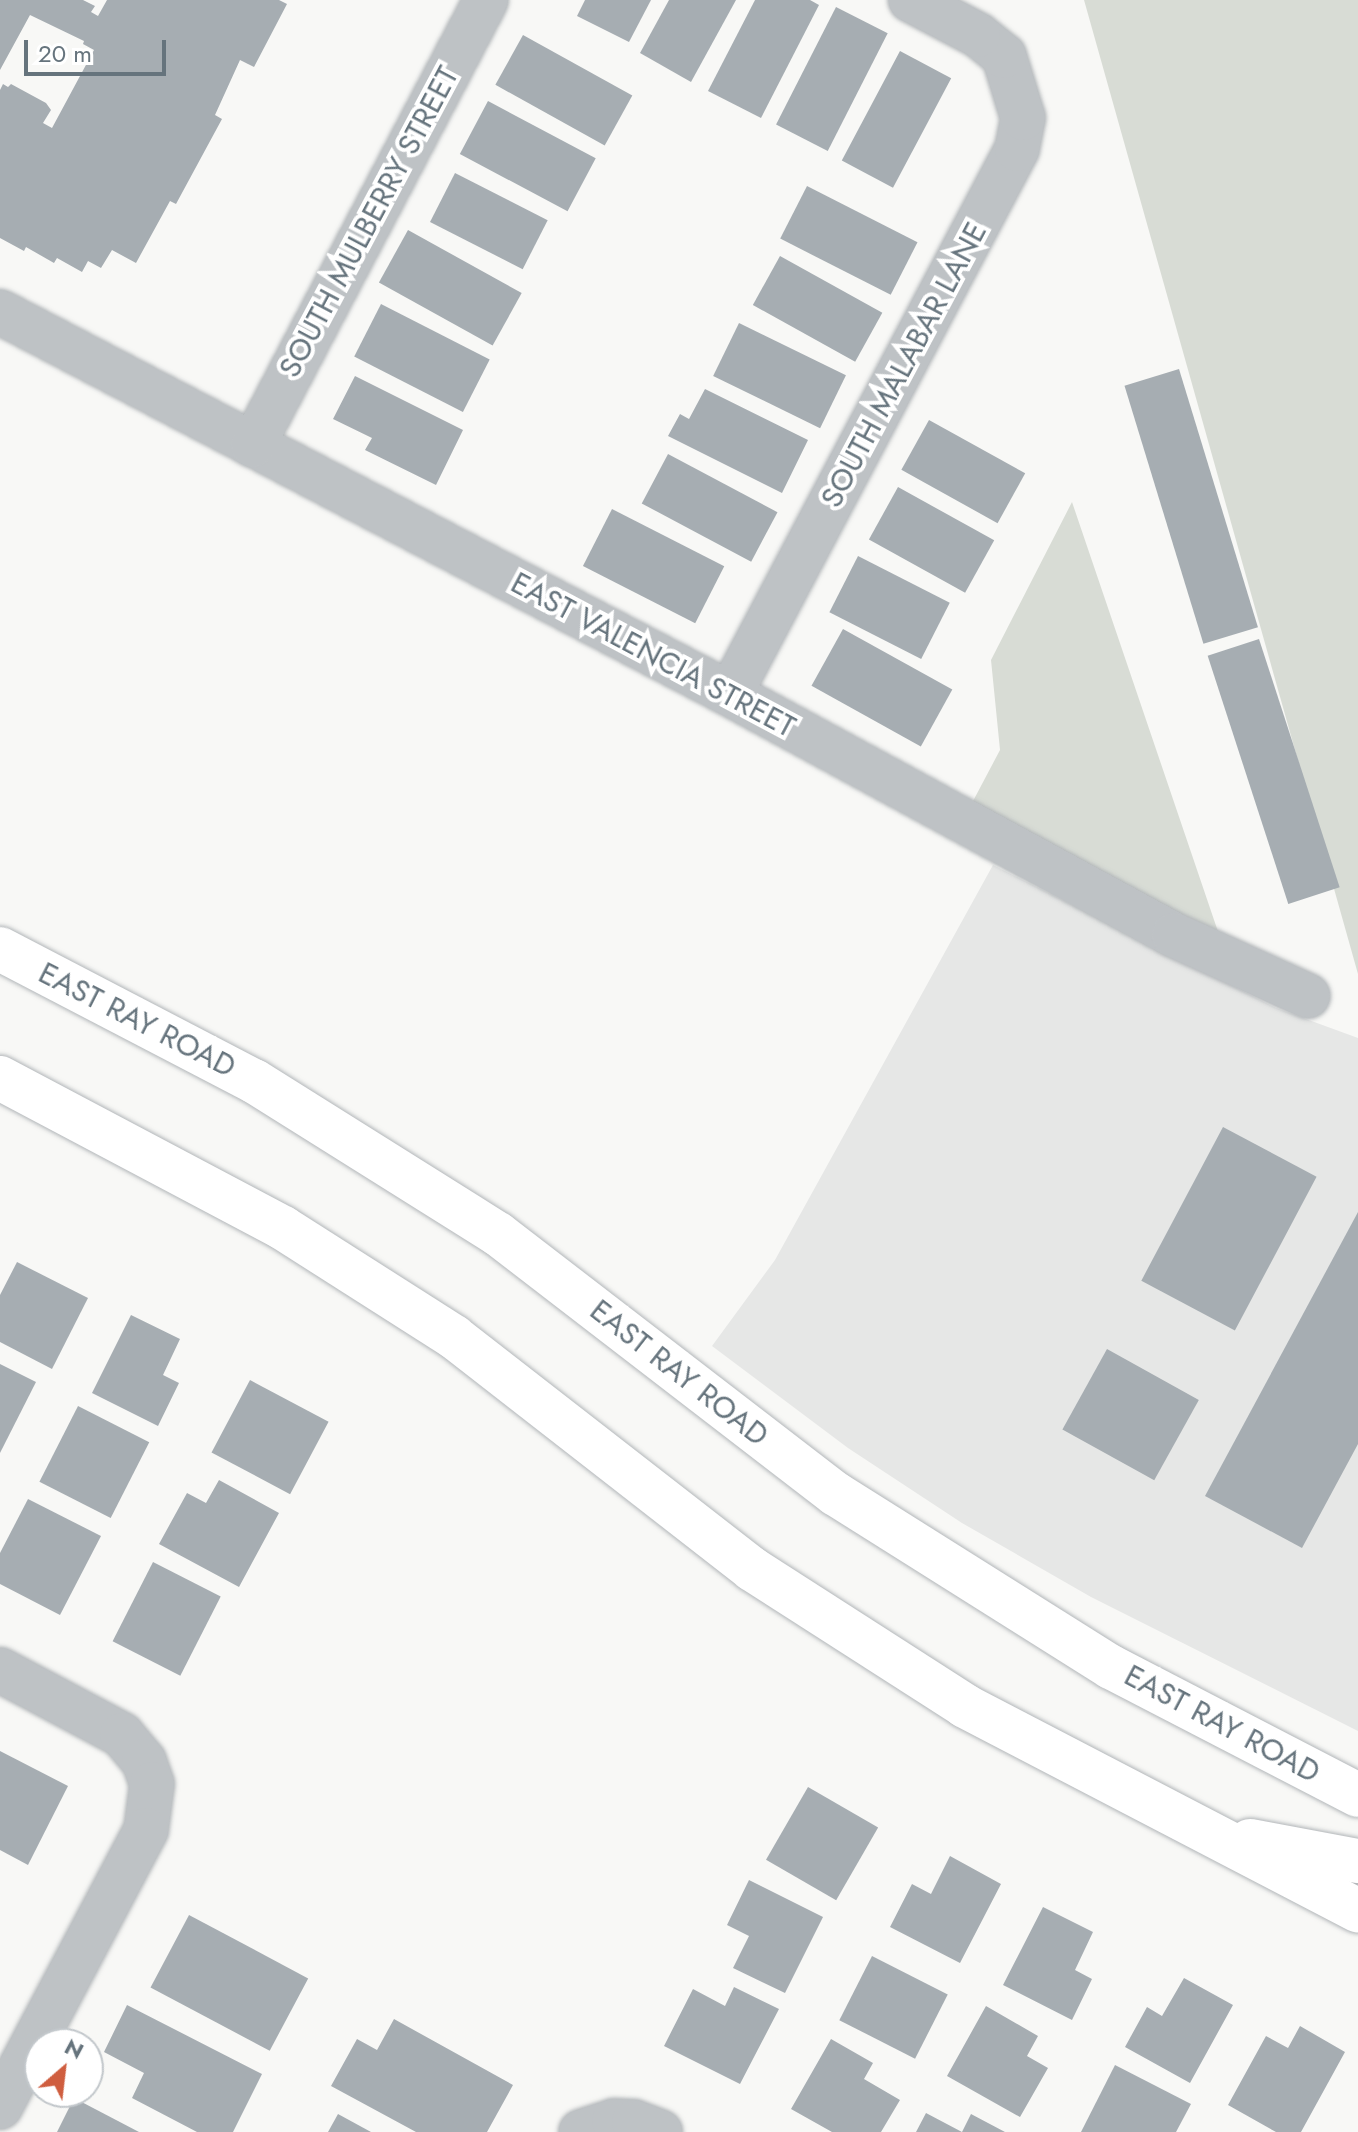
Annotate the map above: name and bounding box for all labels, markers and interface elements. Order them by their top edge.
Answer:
scale bar [28,24,170,74]
text: 20 m [38,36,92,71]
street label: SOUTH MULBERRY STREET [272,60,466,384]
street label: SOUTH MALABAR LANE [814,216,994,514]
street label: EAST VALENCIA STREET [505,565,801,745]
street label: EAST RAY ROAD [33,955,241,1085]
street label: EAST RAY ROAD [583,1292,775,1454]
street label: EAST RAY ROAD [1118,1657,1326,1791]
north arrow [24,2028,104,2108]
text: N [59,2030,90,2067]

